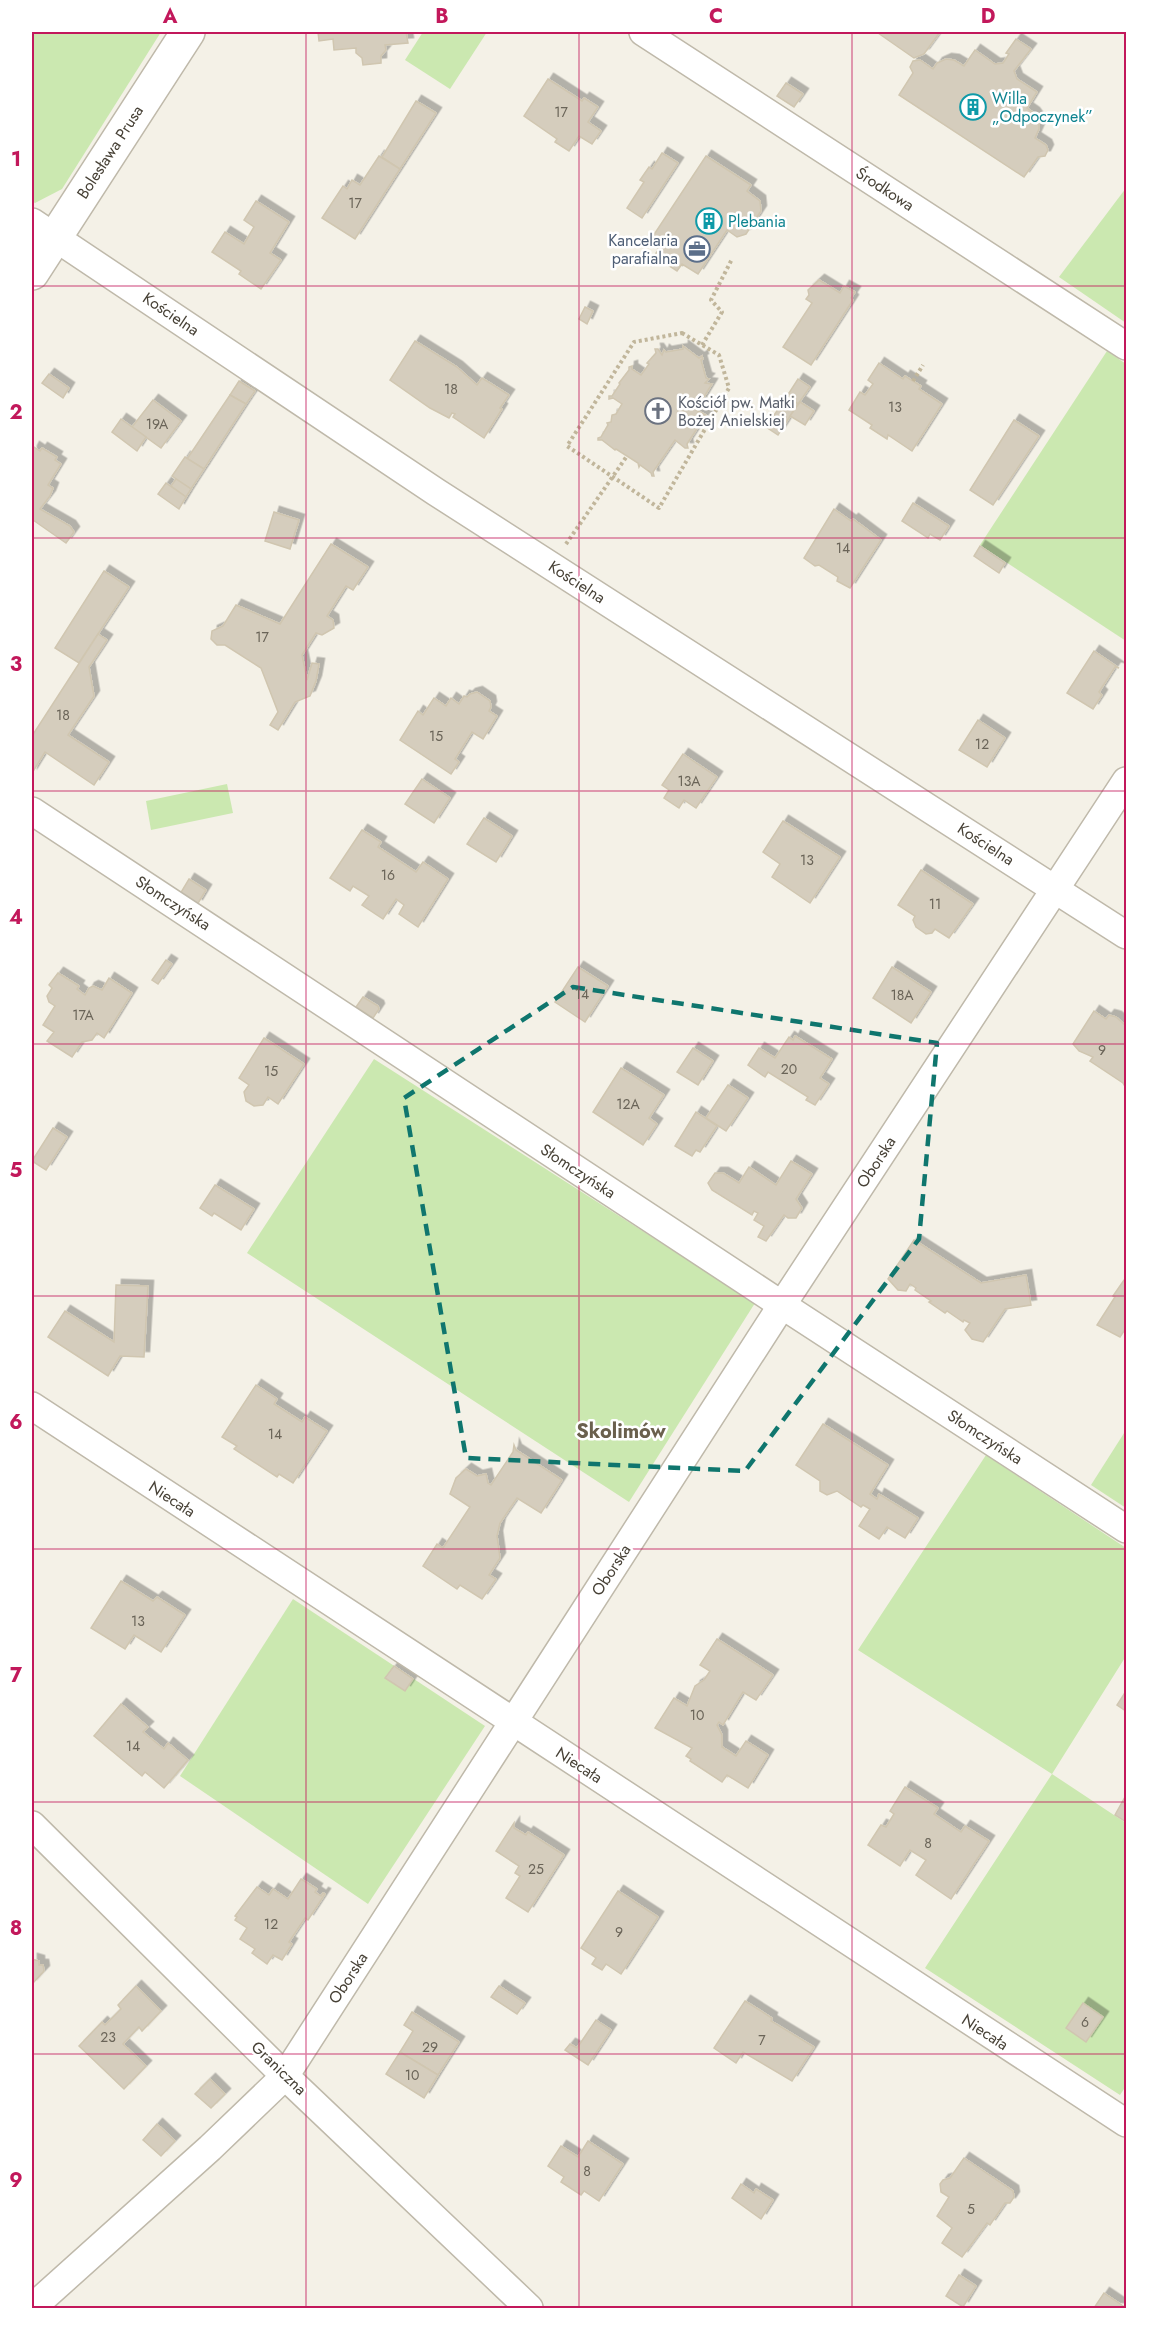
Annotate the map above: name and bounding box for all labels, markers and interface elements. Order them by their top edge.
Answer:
text: A [162,2,178,31]
text: B [435,2,449,31]
text: C [709,2,723,31]
text: D [981,2,995,31]
place label: Willa „Odpoczynek” [992,87,1093,128]
building icon: Willa „Odpoczynek” [958,92,988,122]
street label: Bolesława Prusa [71,101,149,203]
house number: 17 [554,102,568,122]
text: 1 [11,145,21,174]
street label: Środkowa [851,161,919,217]
house number: 17 [348,193,362,213]
building icon: Plebania [694,206,724,236]
place label: Plebania [728,210,786,233]
place label: Kancelaria parafialna [608,229,678,270]
office icon: Kancelaria parafialna [682,234,712,264]
street label: Kościelna [138,287,204,341]
house number: 18 [444,379,458,399]
place label: Kościół pw. Matki Bożej Anielskiej [678,391,795,432]
church icon: Kościół pw. Matki Bożej Anielskiej [643,396,673,426]
house number: 13 [888,397,902,417]
text: 2 [9,398,23,427]
house number: 19A [146,414,169,434]
house number: 14 [836,538,850,558]
street label: Kościelna [544,555,610,609]
house number: 17 [255,627,269,647]
text: 3 [10,650,22,679]
house number: 18 [56,705,70,725]
house number: 15 [429,726,443,746]
house number: 12 [975,734,989,754]
house number: 13A [678,771,701,791]
street label: Kościelna [953,817,1019,871]
house number: 13 [800,850,814,870]
house number: 16 [381,865,395,885]
street label: Słomczyńska [131,870,215,936]
house number: 11 [929,894,941,914]
text: 4 [9,903,23,932]
house number: 14 [575,984,589,1004]
house number: 18A [891,985,914,1005]
house number: 17A [72,1005,94,1025]
house number: 9 [1098,1040,1106,1060]
house number: 20 [781,1059,797,1079]
house number: 15 [264,1061,278,1081]
house number: 12A [616,1094,641,1114]
street label: Oborska [851,1132,901,1192]
street label: Słomczyńska [536,1138,620,1204]
text: 5 [10,1156,23,1185]
street label: Słomczyńska [943,1404,1027,1470]
text: 6 [9,1408,23,1437]
district label: Skolimów [576,1417,667,1446]
house number: 14 [268,1424,282,1444]
street label: Niecała [144,1475,200,1523]
street label: Oborska [586,1540,636,1600]
house number: 13 [131,1611,145,1631]
text: 7 [10,1661,23,1690]
house number: 10 [690,1705,704,1725]
house number: 14 [126,1736,140,1756]
street label: Niecała [551,1741,607,1789]
house number: 8 [924,1833,932,1853]
house number: 25 [528,1859,544,1879]
text: 8 [10,1914,22,1943]
house number: 12 [264,1914,278,1934]
house number: 9 [615,1922,623,1942]
street label: Oborska [323,1948,373,2008]
street label: Niecała [957,2008,1013,2056]
house number: 6 [1081,2012,1089,2032]
house number: 23 [100,2027,116,2047]
house number: 7 [758,2030,766,2050]
street label: Graniczna [246,2036,312,2100]
house number: 29 [422,2037,438,2057]
house number: 10 [405,2065,419,2085]
house number: 8 [583,2161,591,2181]
text: 9 [9,2166,23,2195]
house number: 5 [967,2199,975,2219]

